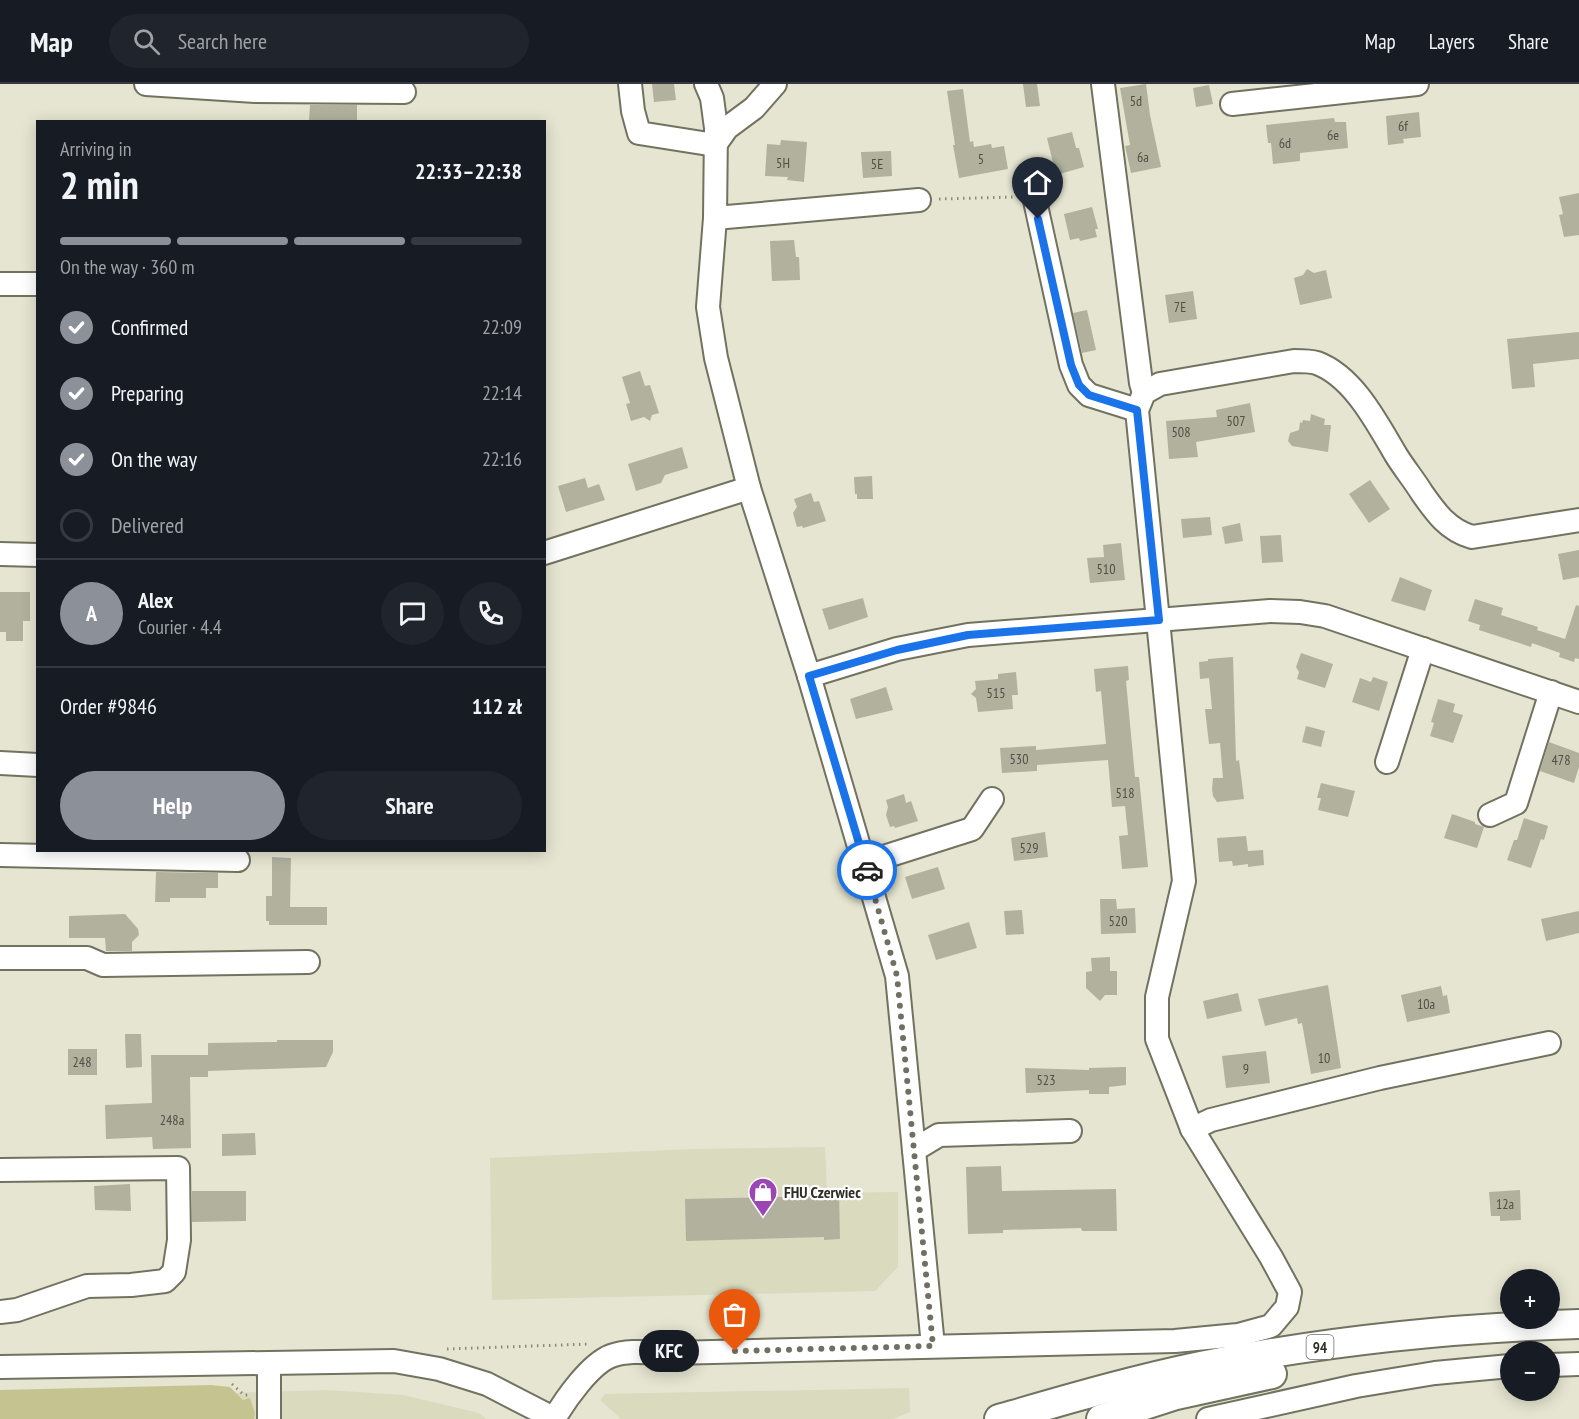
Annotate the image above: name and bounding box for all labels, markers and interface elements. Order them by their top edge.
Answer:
search box [109,14,529,68]
text: Map [30,23,73,60]
icon: search [130,25,163,58]
text: Search here [178,27,267,55]
text: Map [1365,28,1396,55]
text: Layers [1429,28,1475,55]
text: Share [1508,28,1549,55]
house number: 5d [1130,92,1142,110]
house number: 6f [1398,117,1408,135]
house number: 6e [1327,126,1339,144]
house number: 6d [1279,134,1291,152]
text: Arriving in [60,136,132,162]
house number: 6a [1137,148,1149,166]
house number: 5 [978,150,984,168]
house number: 5H [776,154,790,172]
house number: 5E [871,155,883,173]
text: 22:33–22:38 [415,157,522,185]
pin [1012,157,1063,219]
text: 2 min [60,159,139,210]
icon: home [1021,166,1054,199]
text: On the way · 360 m [60,254,195,280]
house number: 7E [1174,298,1186,316]
icon: check [60,311,93,344]
text: Confirmed [111,313,188,341]
text: 22:09 [482,314,522,340]
icon: check [60,377,93,410]
text: Preparing [111,379,184,407]
text: 22:14 [482,380,522,406]
house number: 507 [1227,412,1245,430]
house number: 508 [1172,423,1190,441]
icon: check [60,443,93,476]
text: On the way [111,445,197,473]
text: 22:16 [482,446,522,472]
text: Delivered [111,511,184,539]
house number: 510 [1097,560,1115,578]
button: chat [381,582,444,645]
button: phone [459,582,522,645]
text: Alex [138,586,173,614]
text: A [86,599,97,627]
text: Courier · 4.4 [138,614,222,640]
house number: 515 [987,684,1005,702]
text: Order #9846 [60,692,157,720]
text: 112 zł [472,692,522,720]
house number: 530 [1010,750,1028,768]
house number: 478 [1552,751,1570,769]
button: Help [60,771,285,840]
button: Share [297,771,522,840]
house number: 518 [1116,784,1134,802]
house number: 529 [1020,839,1038,857]
courier [837,840,897,900]
icon: car [851,854,884,887]
house number: 520 [1109,912,1127,930]
house number: 10a [1417,995,1435,1013]
house number: 10 [1318,1049,1330,1067]
house number: 248 [73,1053,91,1071]
house number: 9 [1243,1060,1249,1078]
house number: 523 [1037,1071,1055,1089]
house number: 248a [160,1111,184,1129]
shop icon: FHU Czerwiec [747,1176,779,1218]
place label: FHU Czerwiec [784,1182,861,1202]
house number: 12a [1496,1195,1514,1213]
map controls [1500,1269,1560,1401]
button: + [1500,1269,1560,1329]
pin [709,1289,760,1351]
icon: bag [718,1298,751,1331]
callout: KFC [639,1330,699,1372]
road number: 94 [1306,1335,1334,1359]
text: KFC [655,1338,683,1364]
button: − [1500,1341,1560,1401]

